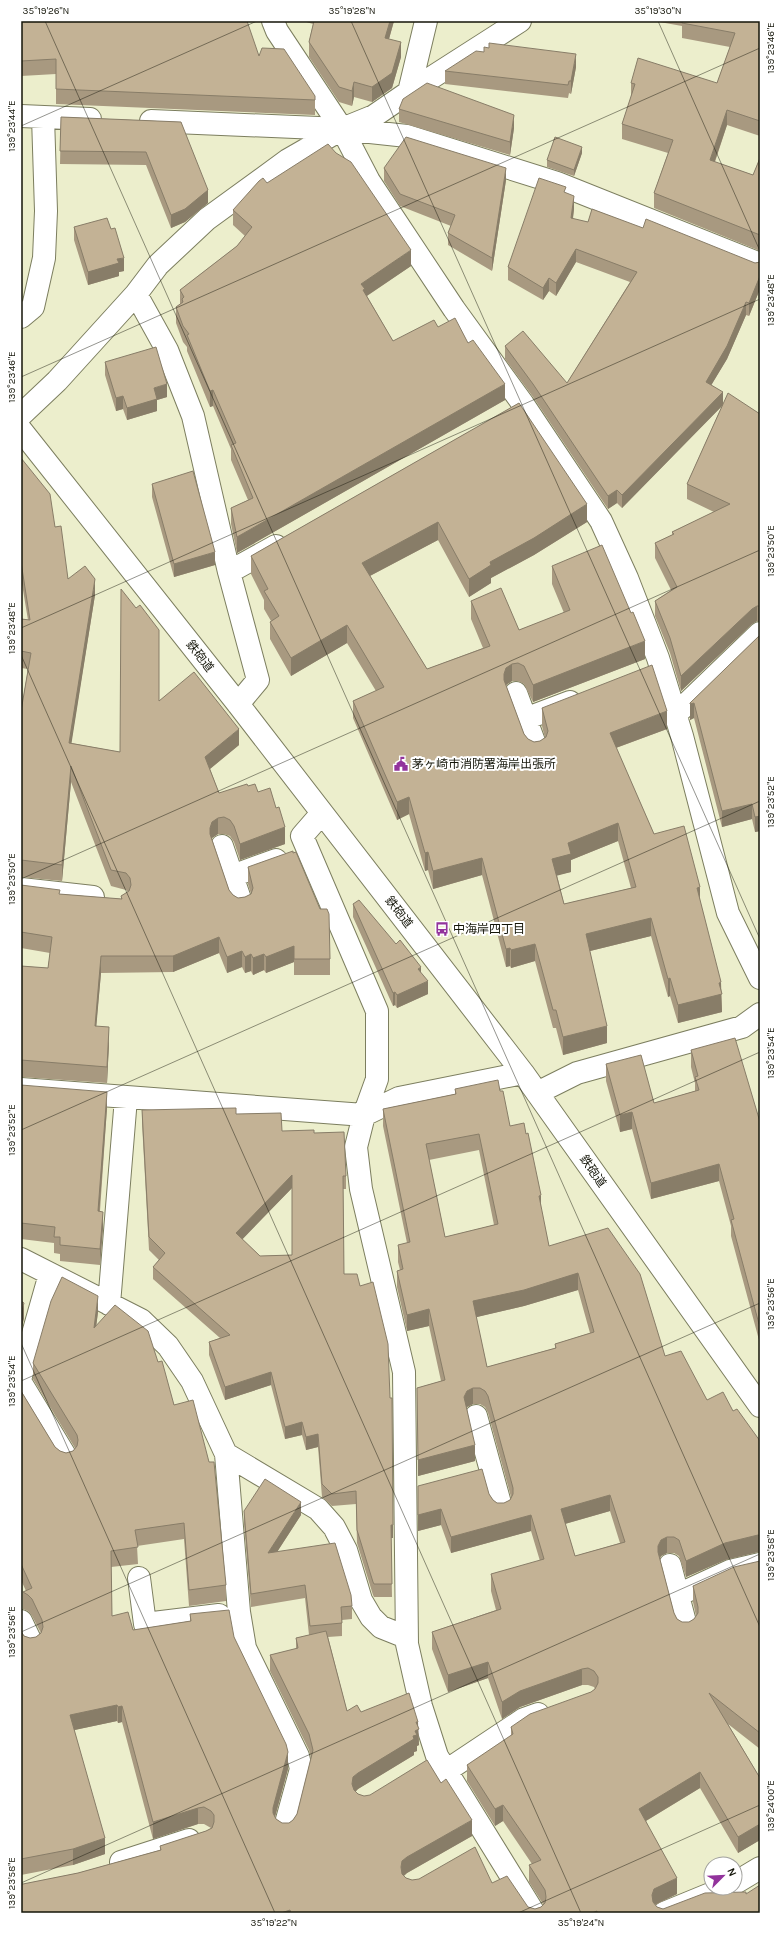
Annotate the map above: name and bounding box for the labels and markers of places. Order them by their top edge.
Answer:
public building icon: 茅ヶ崎市消防署海岸出張所 [393,756,409,772]
place label: 茅ヶ崎市消防署海岸出張所 [412,757,556,771]
bus stop icon: 中海岸四丁目 [434,921,450,937]
place label: 中海岸四丁目 [453,922,525,936]

